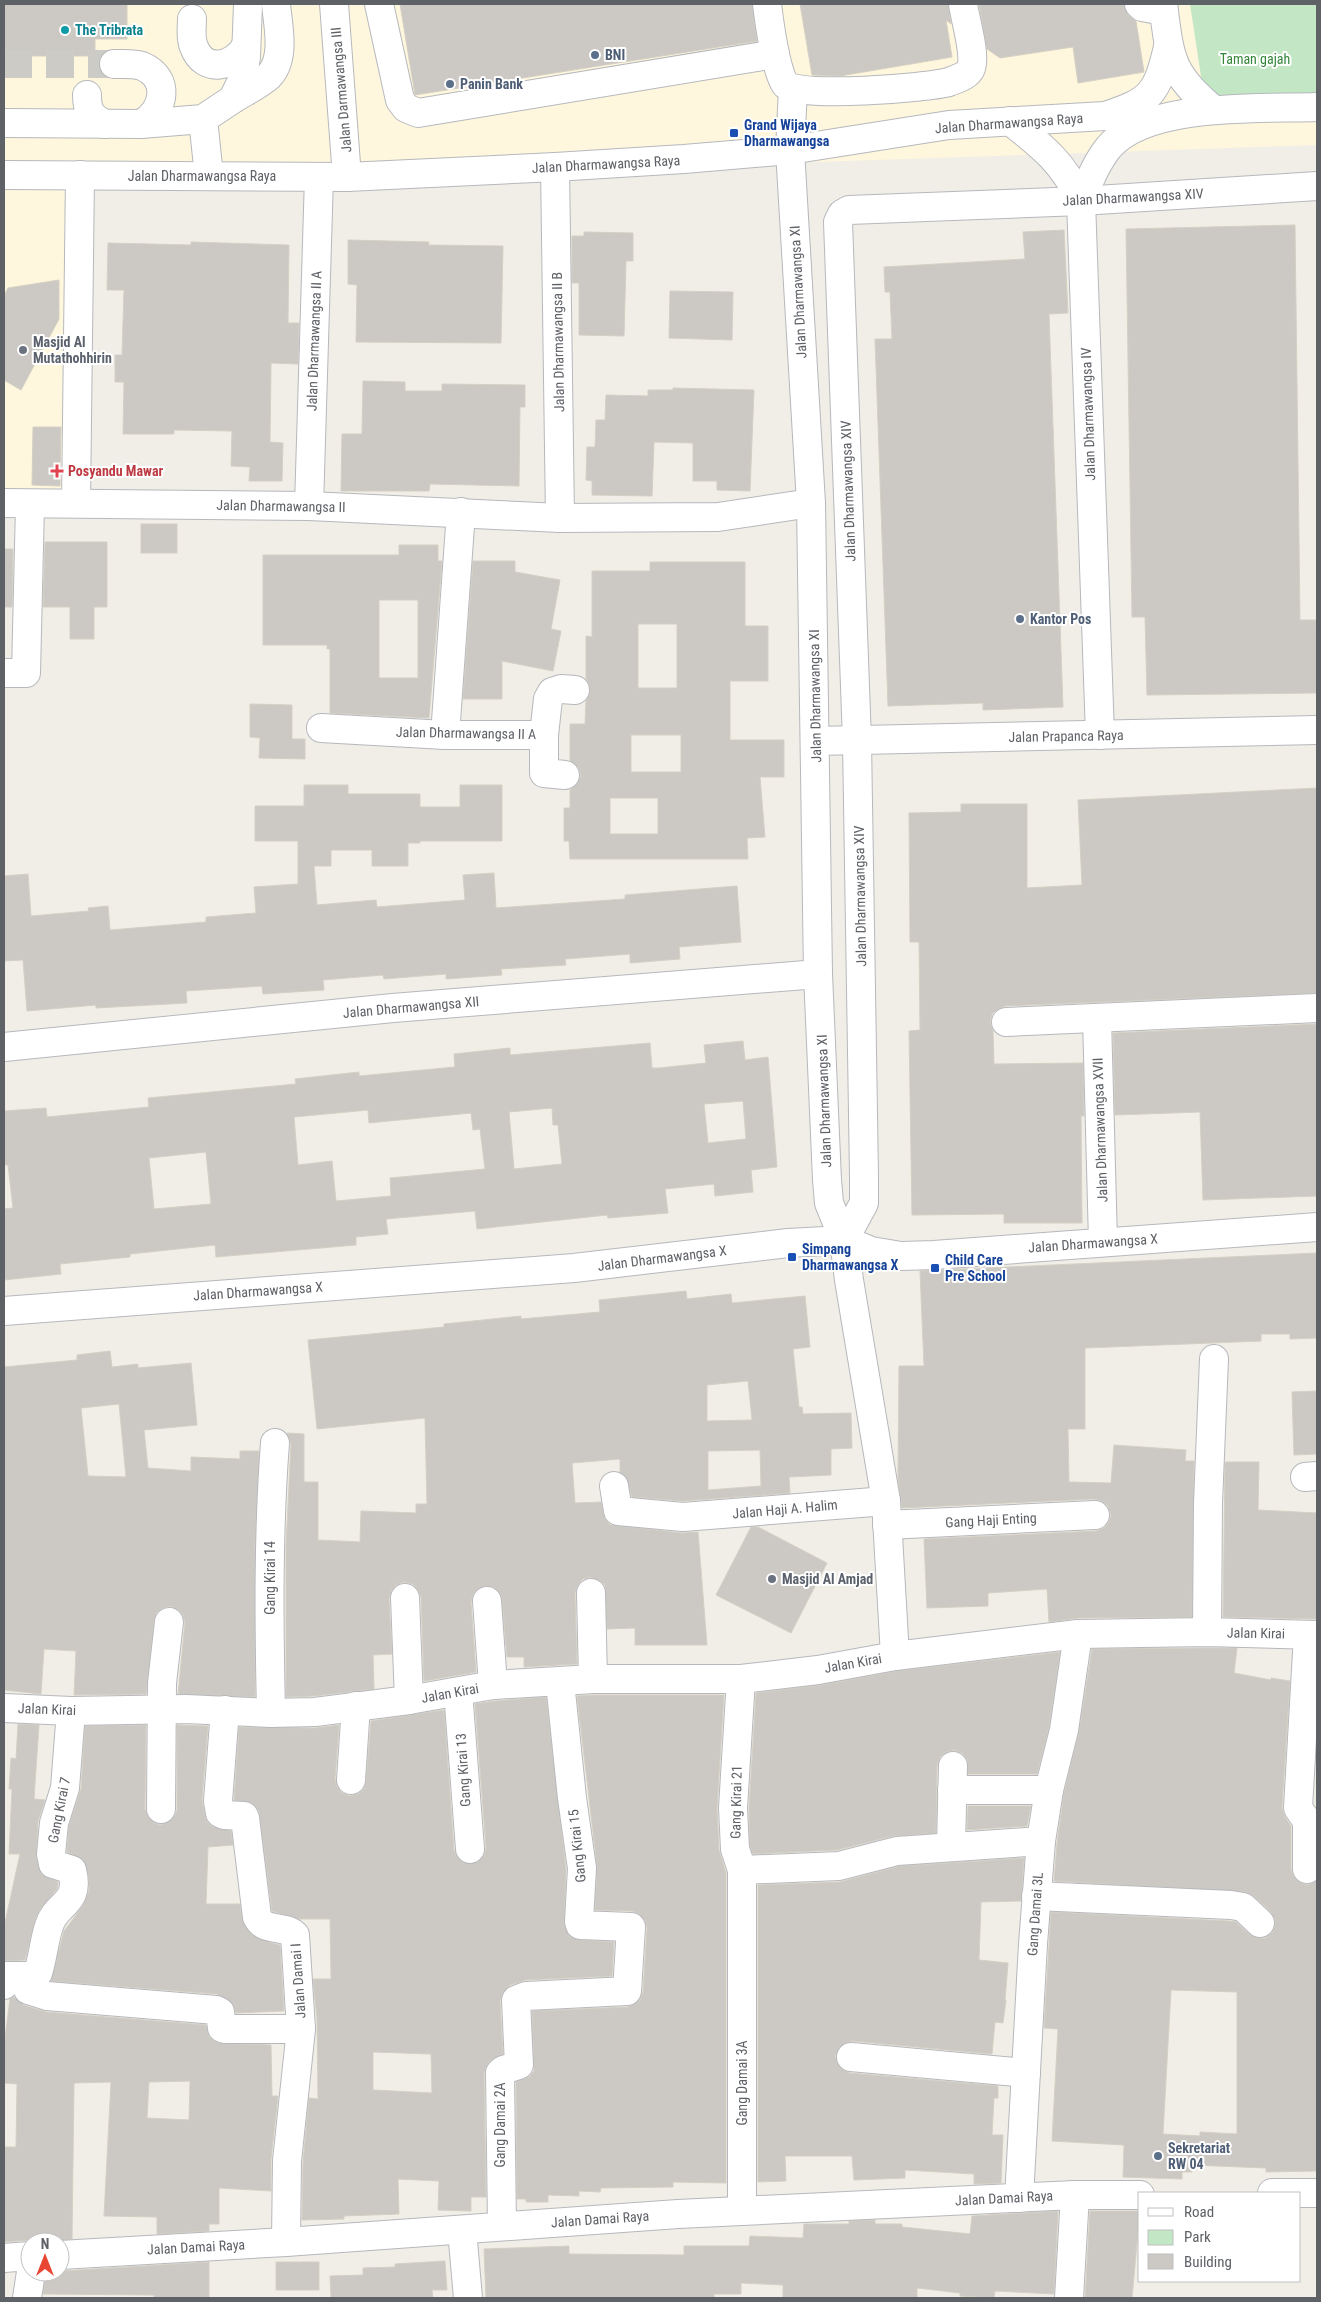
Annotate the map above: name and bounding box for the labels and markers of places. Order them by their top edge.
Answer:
place label: The Tribrata [75,22,144,38]
marker: The Tribrata [59,24,71,36]
place label: BNI [605,47,625,63]
marker: BNI [589,49,601,61]
place label: Panin Bank [460,76,523,92]
marker: Panin Bank [444,78,456,90]
place label: Grand Wijaya Dharmawangsa [744,117,830,149]
marker: Grand Wijaya Dharmawangsa [728,127,740,139]
place label: Masjid Al Mutathohhirin [33,334,112,366]
marker: Masjid Al Mutathohhirin [17,344,29,356]
place label: Posyandu Mawar [68,463,164,479]
marker: Posyandu Mawar [50,464,64,478]
place label: Kantor Pos [1030,611,1091,627]
marker: Kantor Pos [1014,613,1026,625]
place label: Simpang Dharmawangsa X [802,1241,899,1273]
marker: Simpang Dharmawangsa X [786,1251,798,1263]
place label: Child Care Pre School [945,1252,1006,1284]
marker: Child Care Pre School [929,1262,941,1274]
place label: Masjid Al Amjad [782,1571,873,1587]
marker: Masjid Al Amjad [766,1573,778,1585]
place label: Sekretariat RW 04 [1168,2140,1230,2172]
marker: Sekretariat RW 04 [1152,2150,1164,2162]

